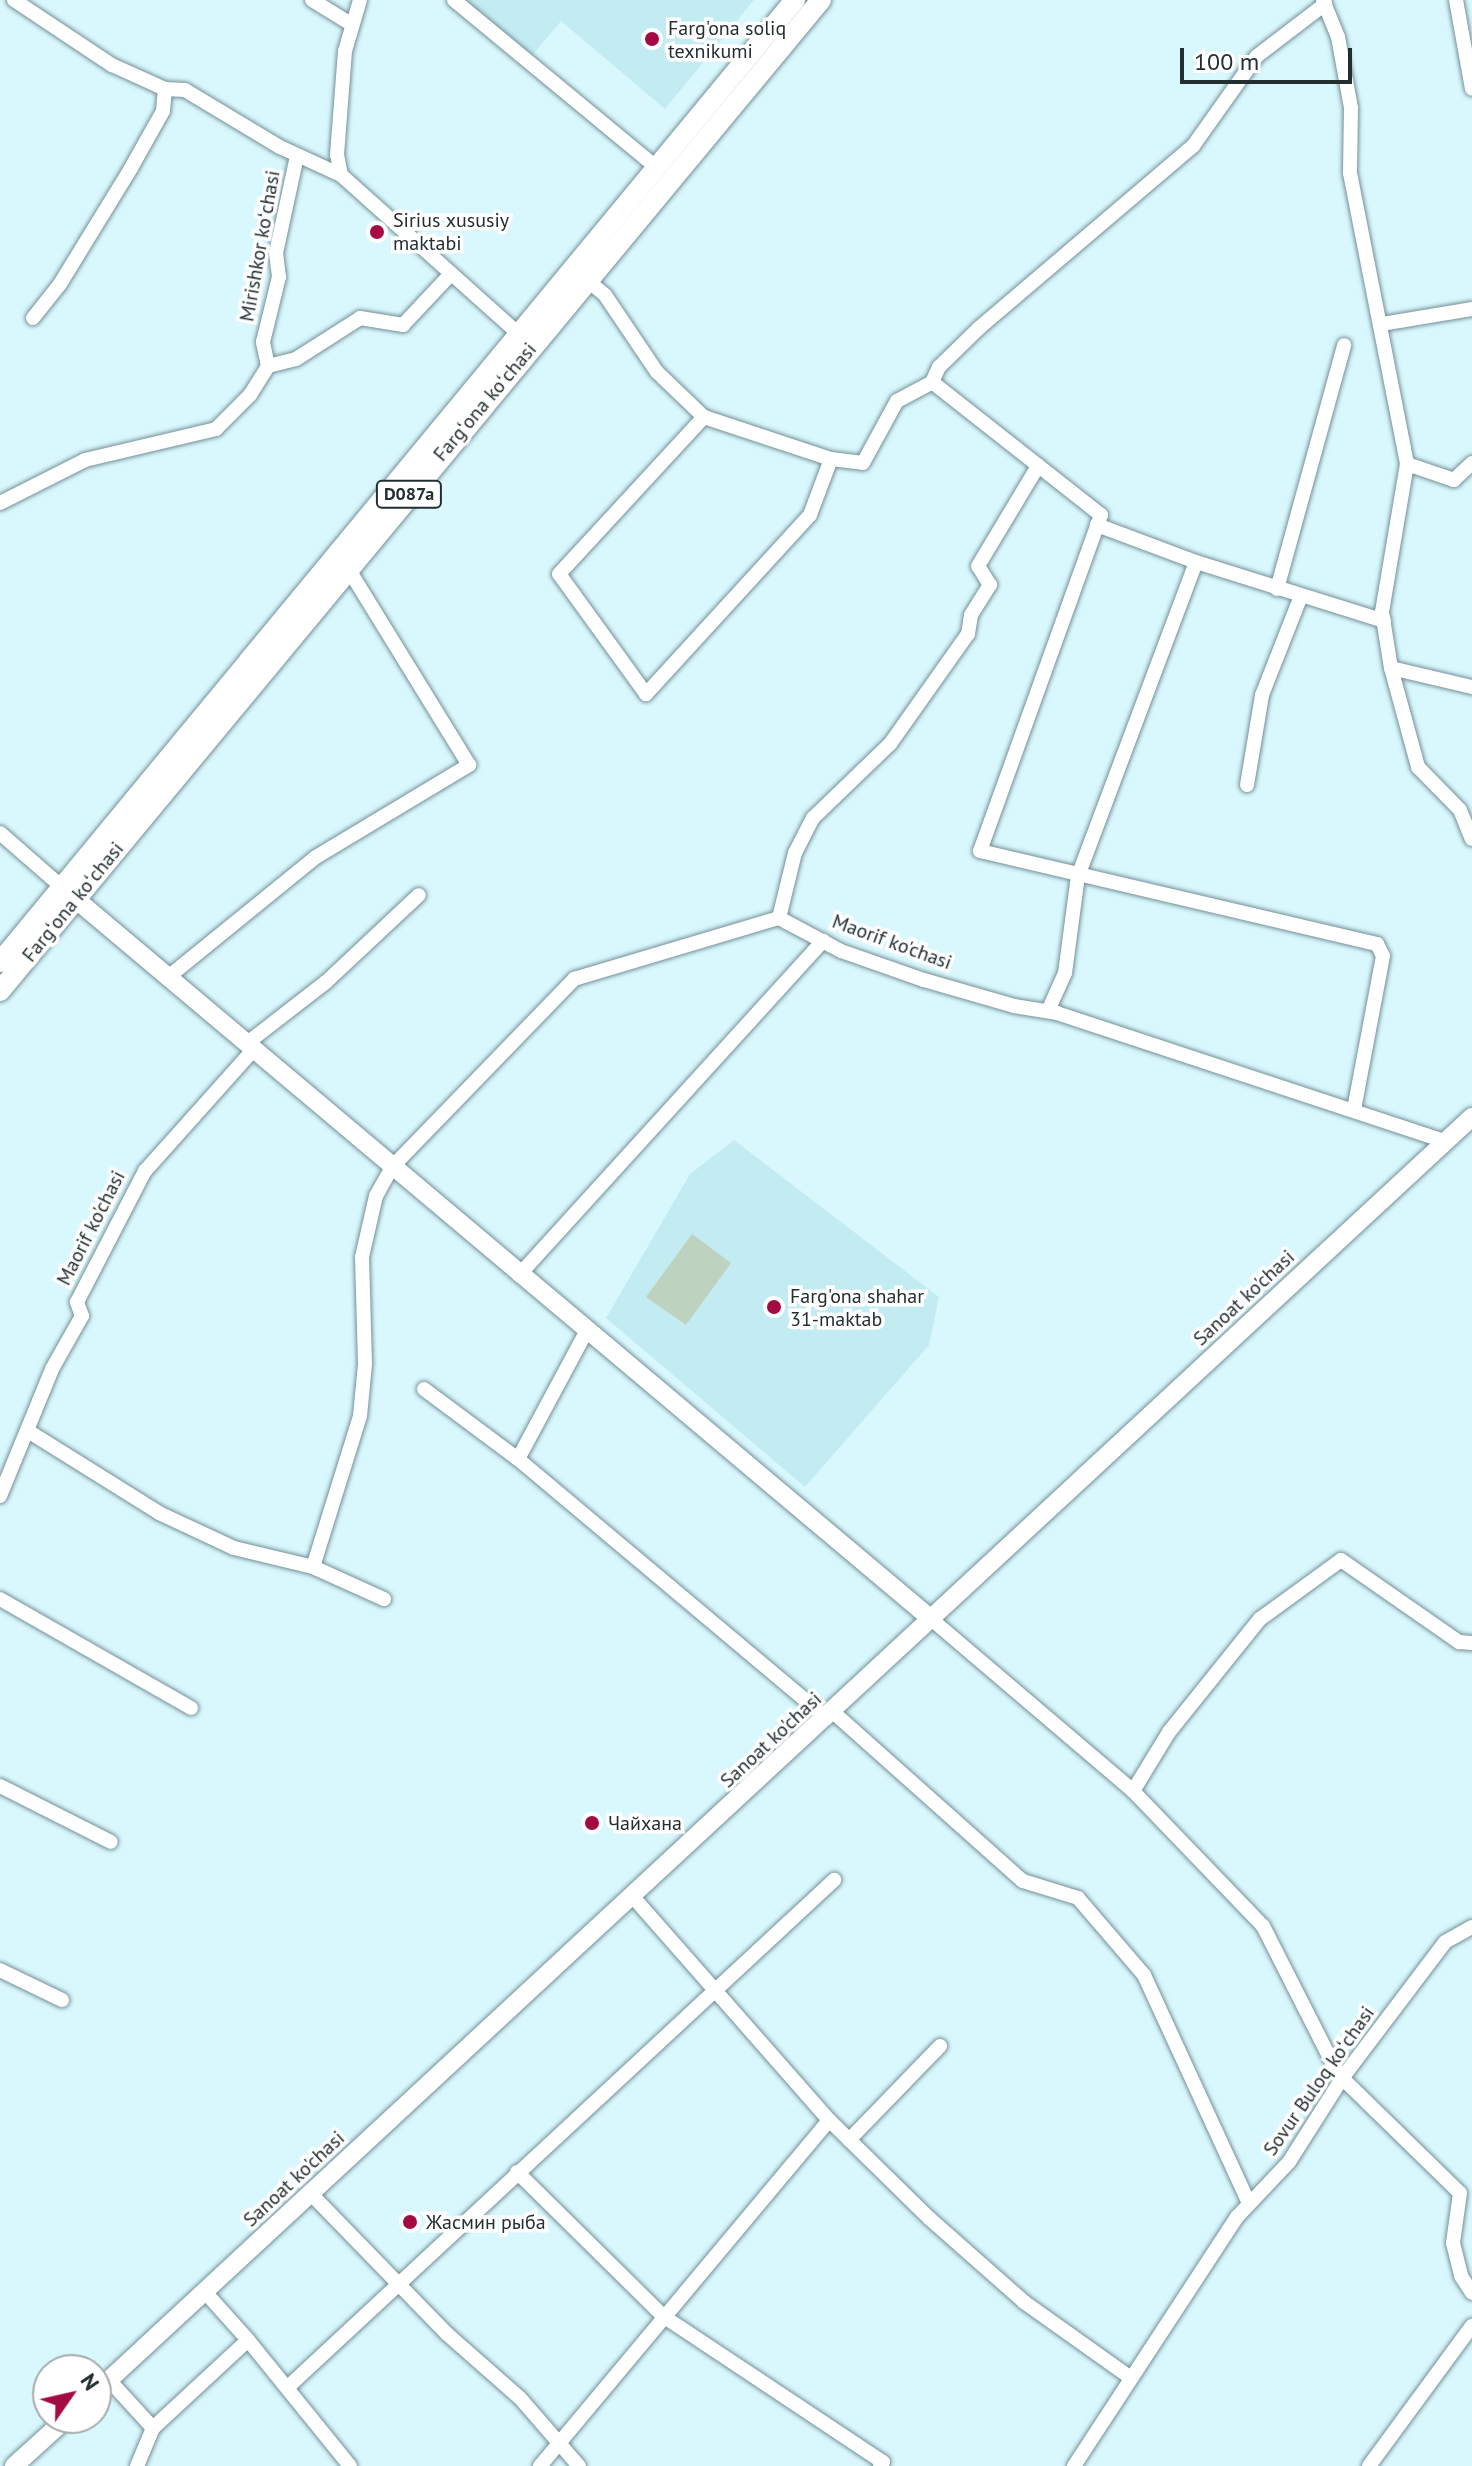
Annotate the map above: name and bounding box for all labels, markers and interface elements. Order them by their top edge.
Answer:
place label: Farg'ona soliq texnikumi [668,16,786,63]
marker: Farg'ona soliq texnikumi [643,30,661,48]
scale bar [1184,32,1356,82]
text: 100 m [1194,46,1259,77]
street label: Mirishkor koʻchasi [235,169,285,323]
place label: Sirius xususiy maktabi [393,208,509,255]
marker: Sirius xususiy maktabi [368,223,386,241]
street label: Fargʻona koʻchasi [428,338,542,466]
road number: D087a [375,480,443,508]
street label: Fargʻona koʻchasi [17,837,129,967]
street label: Maorif ko'chasi [829,909,955,975]
street label: Maorif ko'chasi [52,1167,130,1289]
street label: Sanoat ko'chasi [1189,1245,1299,1351]
place label: Farg'ona shahar 31-maktab [790,1284,924,1331]
marker: Farg'ona shahar 31-maktab [765,1298,783,1316]
street label: Sanoat ko'chasi [716,1687,826,1793]
place label: Чайхана [608,1811,682,1835]
marker: Чайхана [583,1814,601,1832]
street label: Sovur Buloq koʻchasi [1258,2002,1380,2160]
street label: Sanoat ko'chasi [239,2126,349,2232]
place label: Жасмин рыба [426,2210,546,2234]
marker: Жасмин рыба [401,2213,419,2231]
north arrow [32,2354,112,2434]
text: N [75,2368,106,2396]

